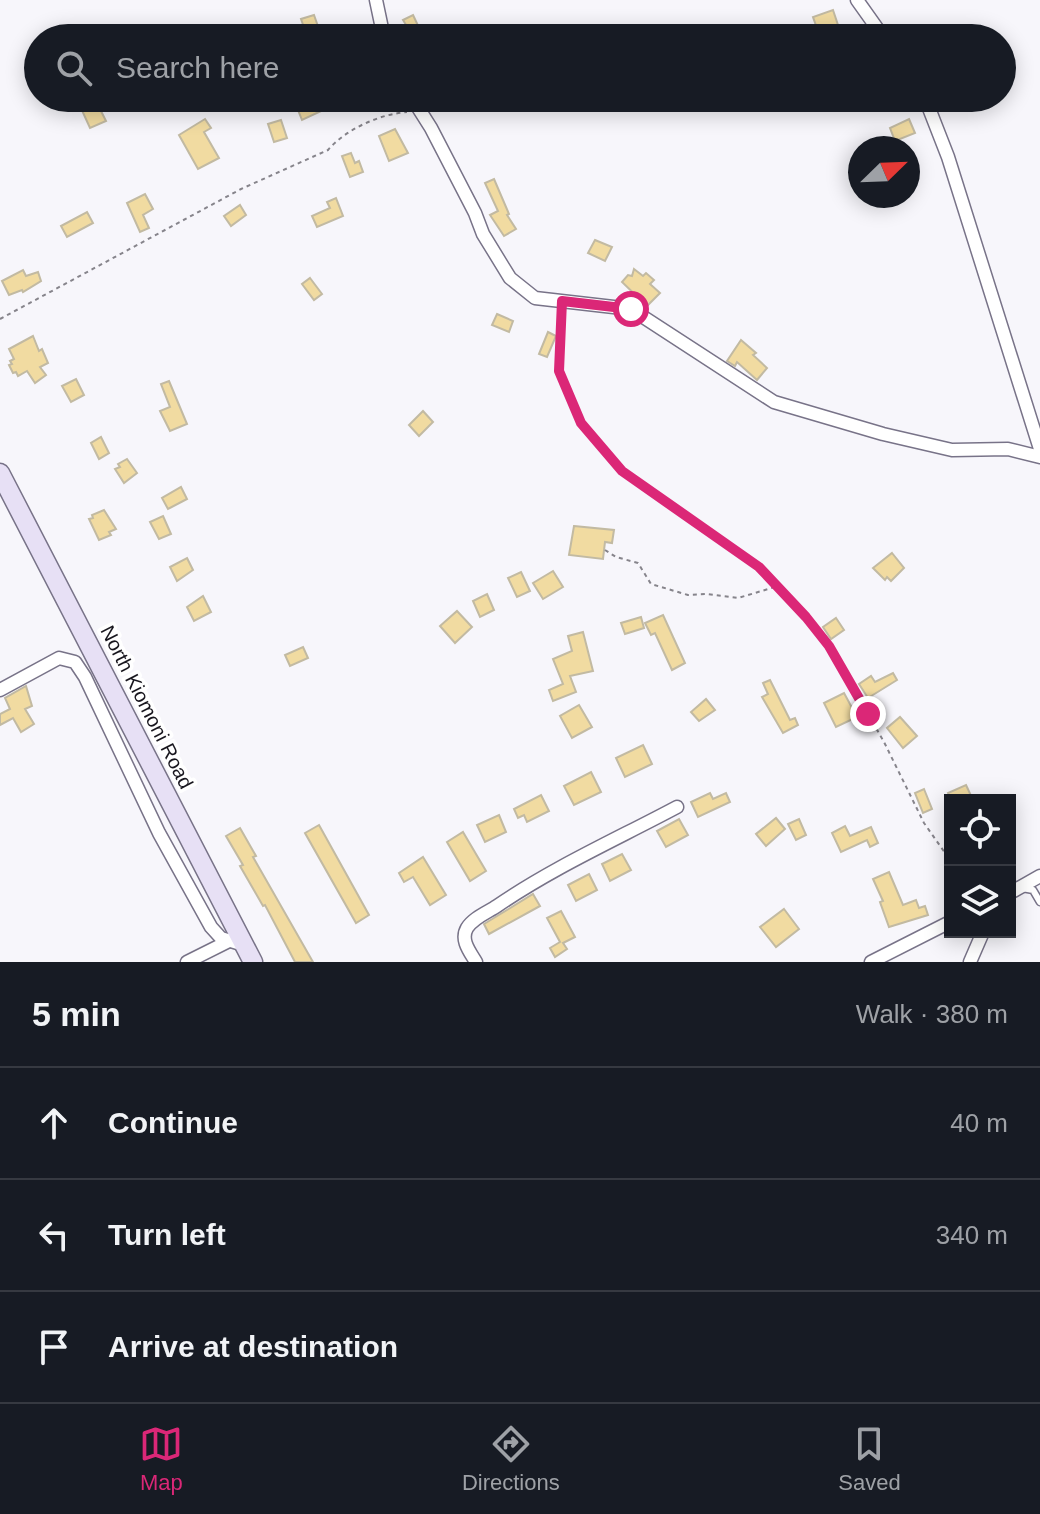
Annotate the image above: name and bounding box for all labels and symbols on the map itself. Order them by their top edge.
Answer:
north arrow [848,136,920,208]
route start [613,291,649,327]
street label: North Kiomoni Road [96,622,198,792]
route end [850,696,886,732]

